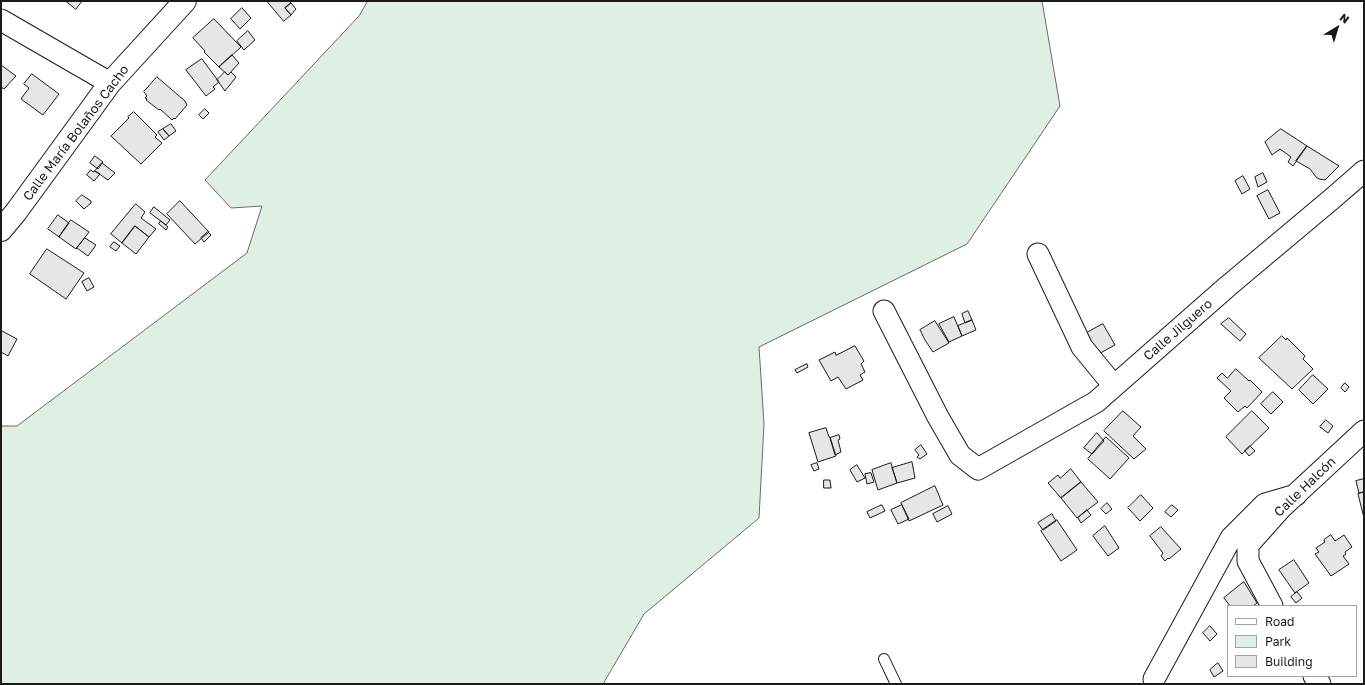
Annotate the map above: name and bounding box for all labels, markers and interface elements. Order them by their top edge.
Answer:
north arrow [1317,8,1357,48]
text: N [1337,10,1352,26]
street label: Calle María Bolaños Cacho [20,62,132,204]
street label: Calle Jilguero [1140,296,1216,364]
street label: Calle Halcón [1271,454,1339,520]
legend [1227,605,1357,677]
text: Road [1265,614,1294,629]
text: Park [1265,634,1291,649]
text: Building [1265,654,1313,669]

